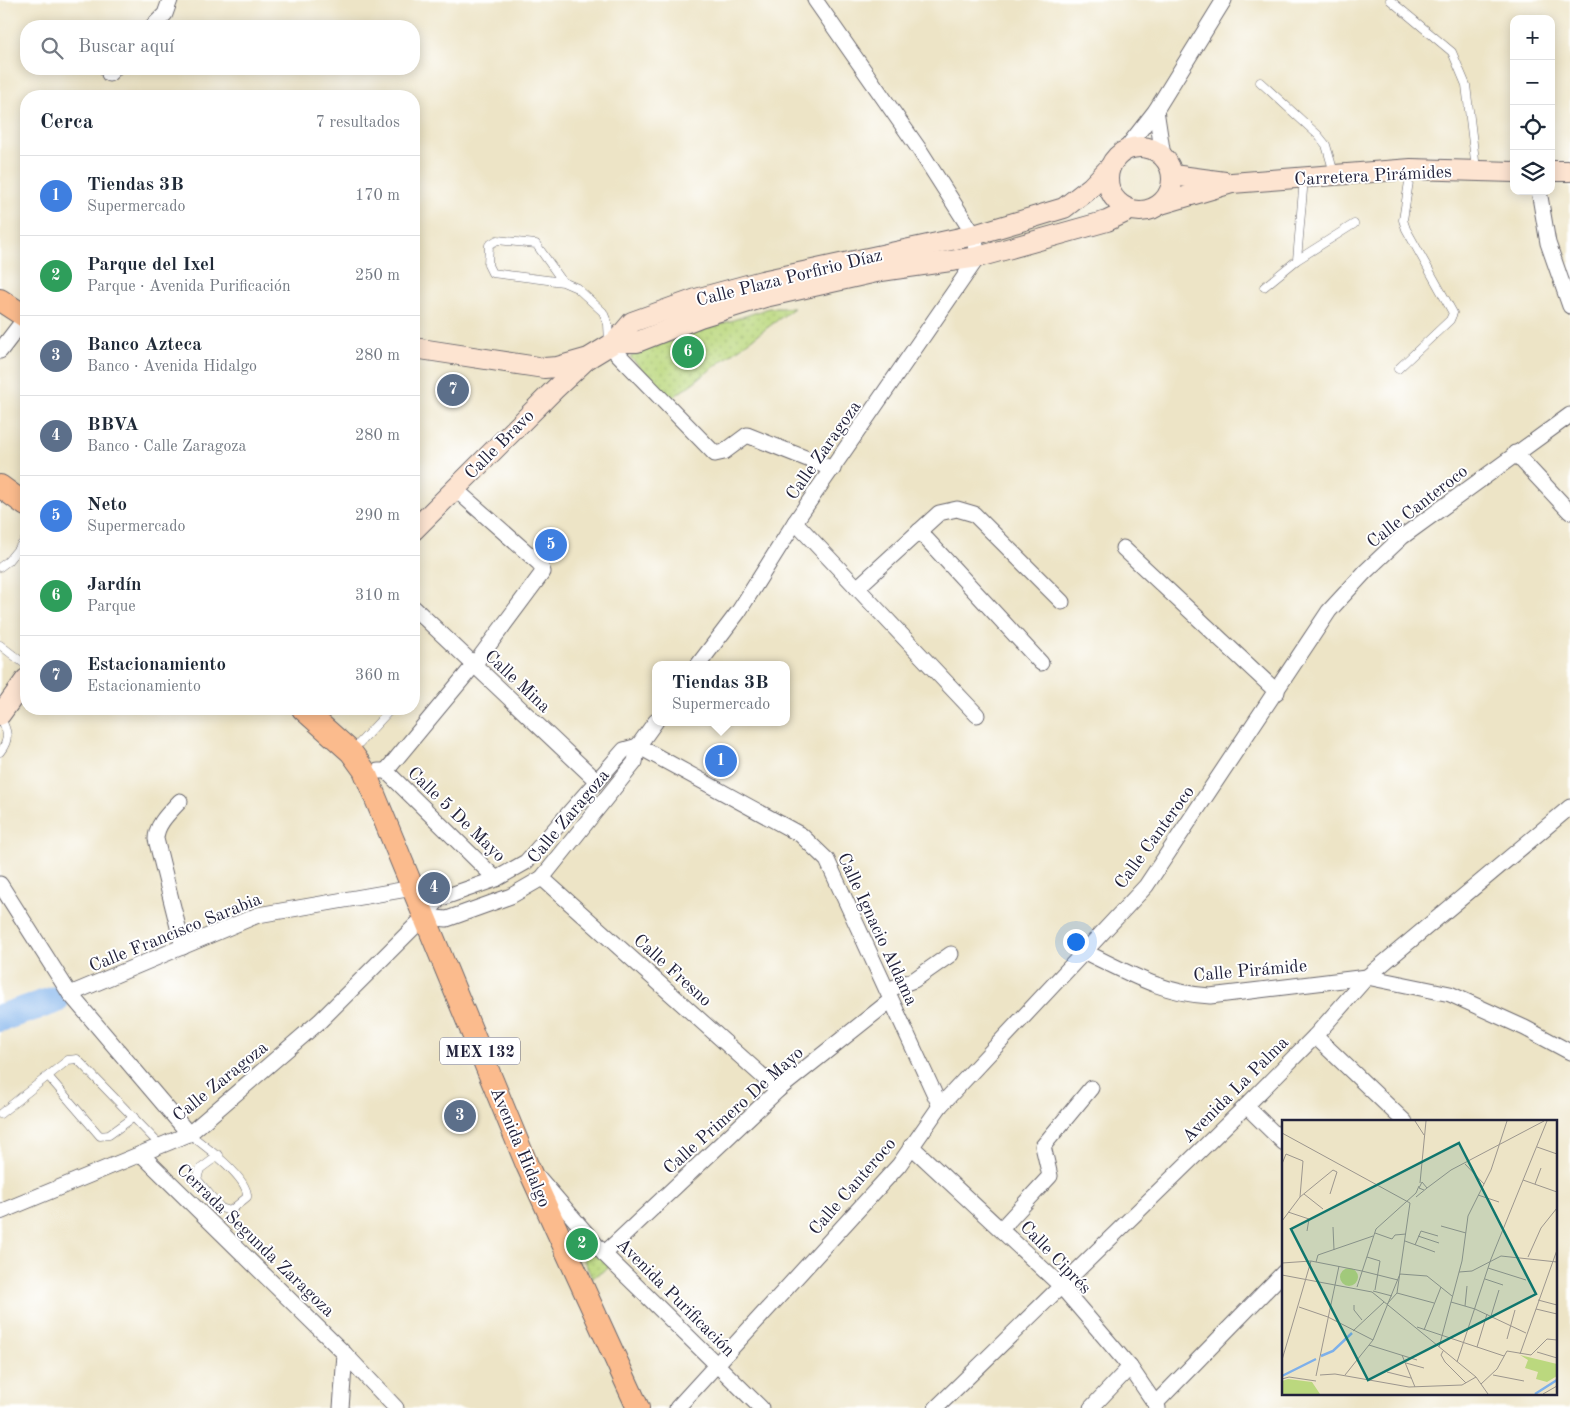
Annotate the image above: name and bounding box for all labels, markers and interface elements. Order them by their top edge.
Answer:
map controls [1510,15,1555,195]
button: + [1510,15,1555,60]
search box [20,20,420,75]
icon: search [38,34,66,62]
text: Buscar aquí [78,38,174,57]
button: − [1510,60,1555,105]
button: locate [1510,105,1555,150]
text: Cerca [40,112,93,133]
text: 7 resultados [316,115,400,131]
button: layers [1510,150,1555,195]
street label: Carretera Pirámides [1294,163,1453,189]
text: Tiendas 3B [87,176,184,195]
text: 1 [51,188,61,204]
text: 170 m [355,188,400,204]
text: Supermercado [87,199,185,215]
street label: Calle Plaza Porfirio Díaz [694,246,884,310]
text: Parque del Ixel [87,256,215,275]
text: 2 [51,268,61,284]
text: 250 m [355,268,400,284]
text: Parque · Avenida Purificación [87,279,291,295]
pin: 6 [672,333,704,371]
text: Banco Azteca [87,336,202,355]
text: 3 [51,348,61,364]
text: 280 m [355,348,400,364]
text: Banco · Avenida Hidalgo [87,359,257,375]
pin: 7 [437,371,469,409]
street label: Calle Zaragoza [783,398,865,503]
street label: Calle Bravo [462,407,538,483]
text: BBVA [87,416,139,435]
text: 4 [51,428,61,444]
text: 280 m [355,428,400,444]
text: Banco · Calle Zaragoza [87,439,246,455]
street label: Calle Canteroco [1364,462,1471,552]
text: Neto [87,496,127,515]
text: 5 [51,508,61,524]
text: 290 m [355,508,400,524]
text: Supermercado [87,519,185,535]
pin: 5 [535,526,567,564]
text: Jardín [87,576,142,595]
text: 6 [51,588,61,604]
text: 310 m [355,588,400,604]
text: Parque [87,599,136,615]
street label: Calle Mina [481,647,554,717]
text: Estacionamiento [87,656,226,675]
popup [652,661,790,726]
text: 7 [51,668,61,684]
text: 360 m [355,668,400,684]
text: Tiendas 3B [672,674,768,693]
text: Estacionamiento [87,679,201,695]
text: Supermercado [672,697,770,713]
pin: 1 [705,742,737,780]
street label: Calle 5 De Mayo [404,764,509,866]
street label: Calle Zaragoza [524,766,613,867]
street label: Calle Canteroco [1112,783,1198,892]
street label: Calle Ignacio Aldama [834,850,920,1009]
pin: 4 [418,869,450,907]
street label: Calle Francisco Sarabia [87,890,264,976]
your location [1063,929,1089,955]
street label: Calle Fresno [630,931,715,1010]
street label: Calle Pirámide [1192,957,1308,985]
street label: Avenida La Palma [1179,1033,1292,1146]
street label: Calle Zaragoza [170,1038,272,1125]
road number: MEX 132 [440,1038,520,1064]
street label: Calle Primero De Mayo [660,1043,807,1178]
street label: Avenida Hidalgo [487,1085,553,1210]
pin: 3 [444,1097,476,1135]
inset map [1282,1120,1558,1396]
street label: Calle Canteroco [806,1135,900,1239]
street label: Cerrada Segunda Zaragoza [173,1161,338,1321]
street label: Calle Ciprés [1016,1218,1094,1298]
pin: 2 [566,1225,598,1263]
street label: Avenida Purificación [613,1235,738,1361]

